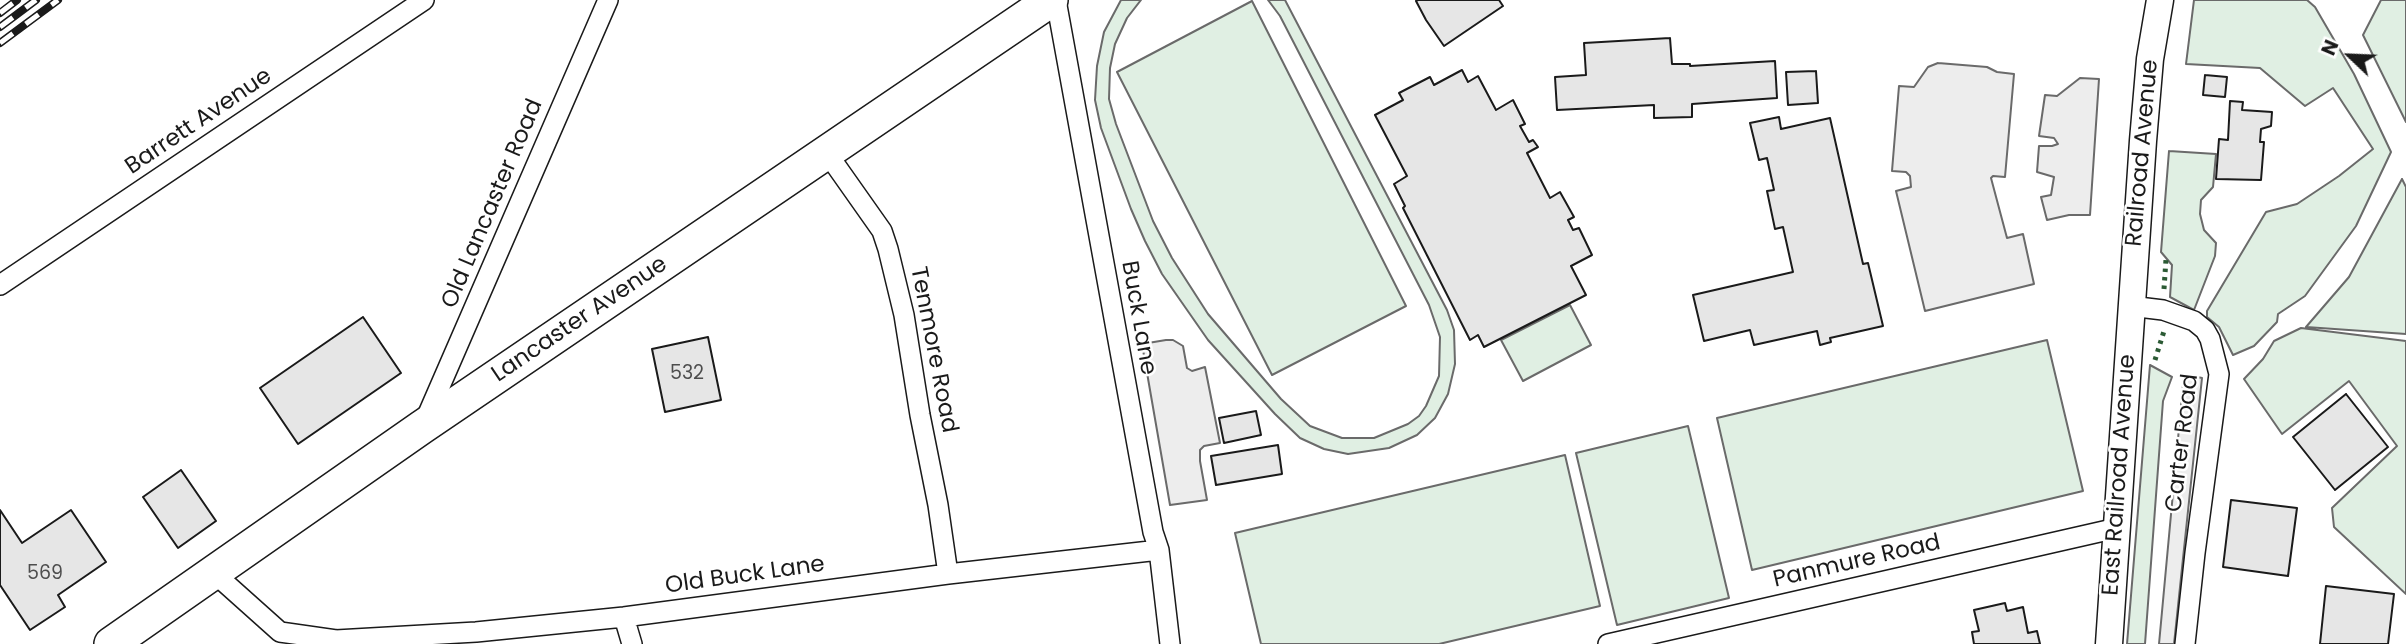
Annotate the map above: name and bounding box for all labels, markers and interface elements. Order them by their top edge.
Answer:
north arrow [2315,21,2385,91]
text: N [2315,36,2345,59]
street label: Railroad Avenue [2121,58,2165,248]
street label: Barrett Avenue [121,63,277,181]
street label: Old Lancaster Road [436,95,550,313]
street label: Lancaster Avenue [487,251,673,389]
street label: Buck Lane [1114,259,1162,377]
street label: Tenmore Road [903,265,963,435]
street label: East Railroad Avenue [2098,354,2142,596]
house number: 532 [670,363,704,385]
street label: Carter Road [2161,372,2205,514]
street label: Panmure Road [1771,529,1943,595]
street label: Old Buck Lane [664,551,826,601]
house number: 569 [27,563,63,585]

